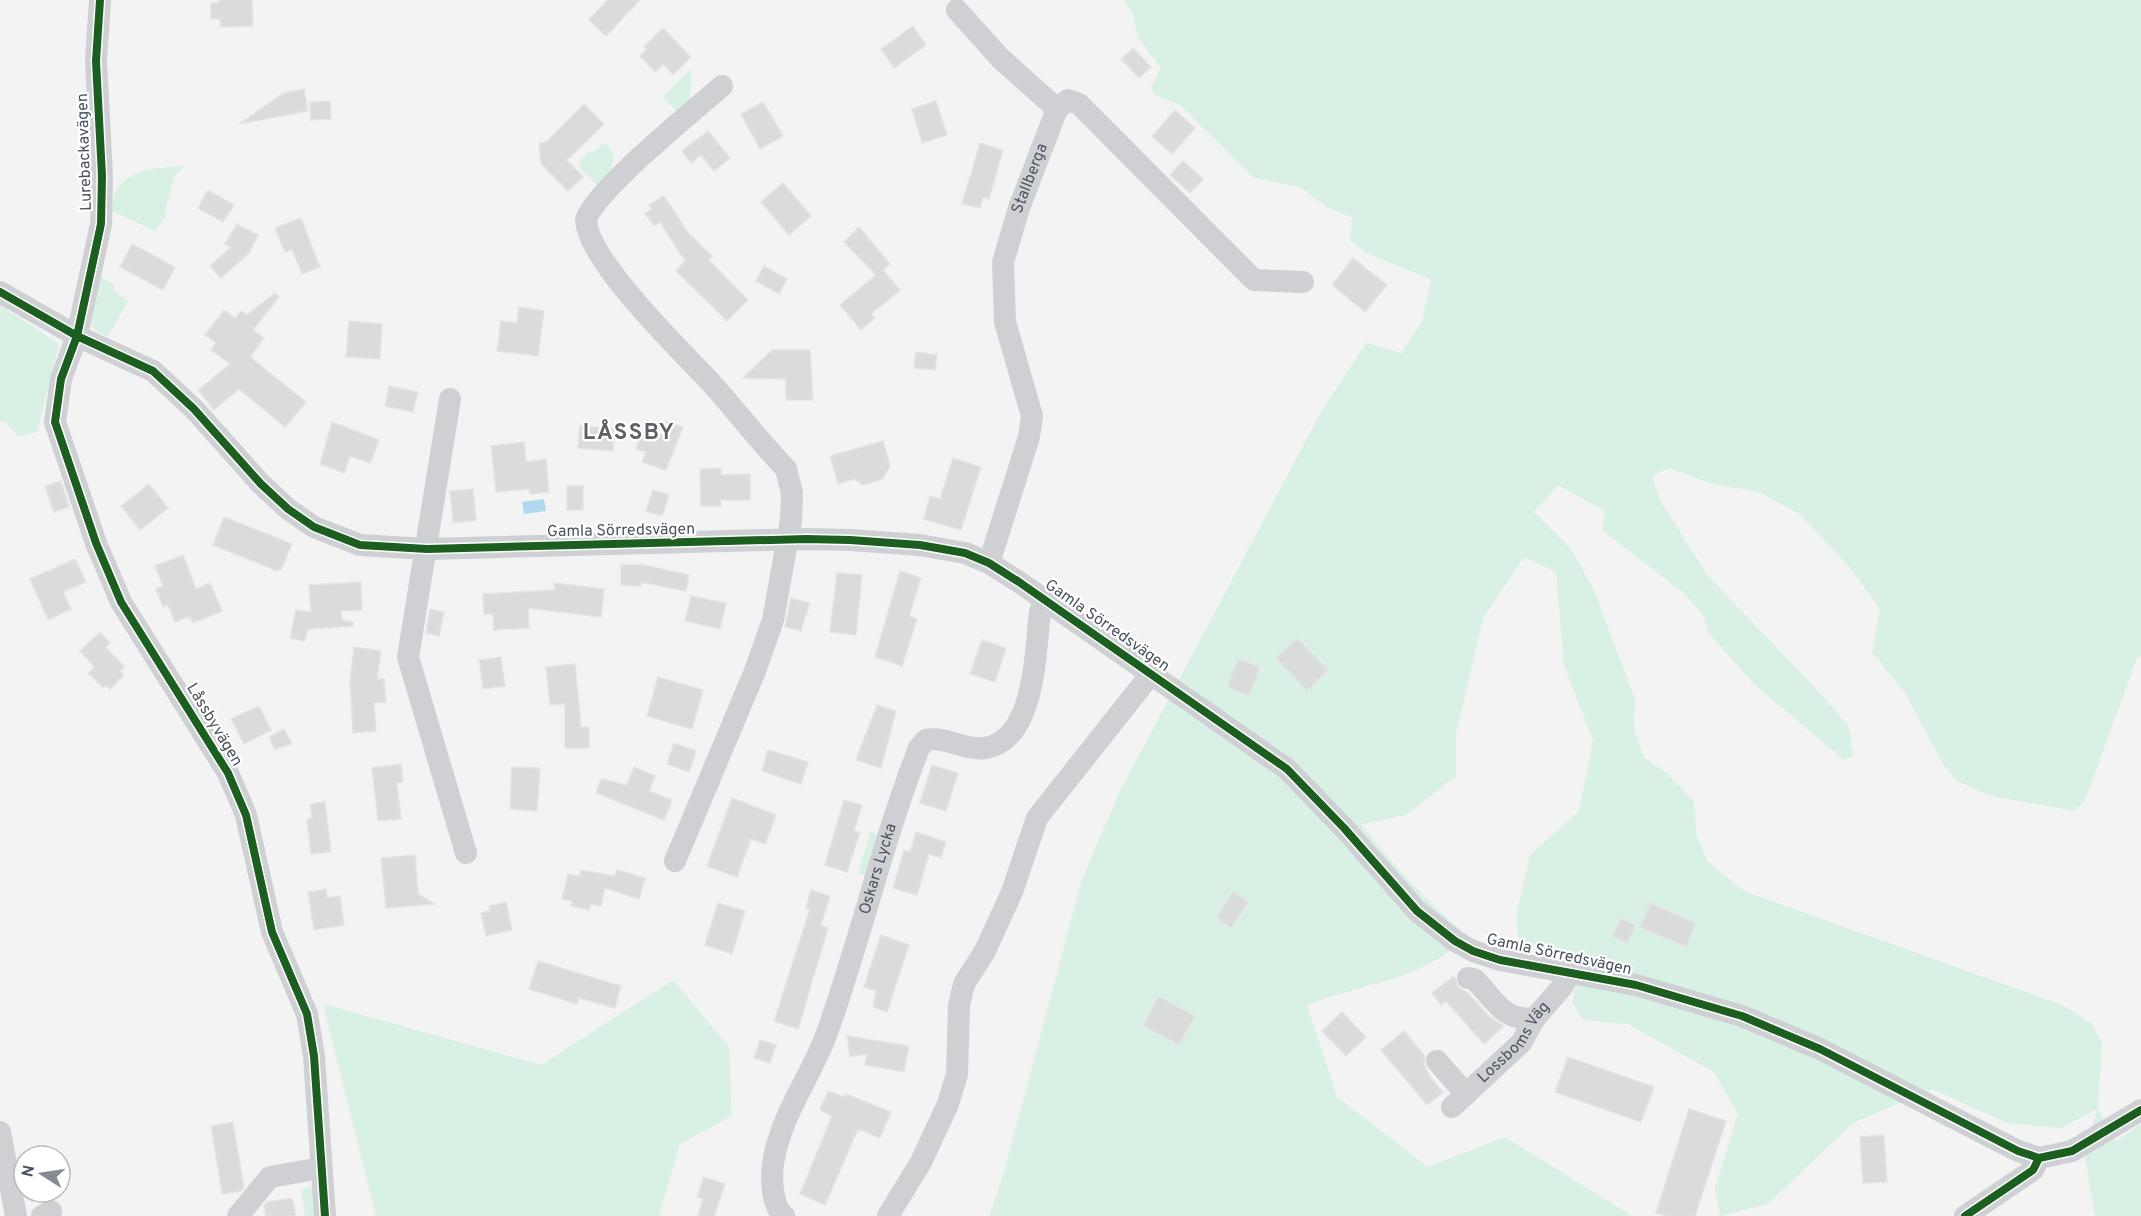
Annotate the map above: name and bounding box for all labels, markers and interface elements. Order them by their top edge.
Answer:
street label: Lurebackavägen [73,93,97,211]
street label: Stallberga [1008,141,1053,216]
district label: LÅSSBY [583,419,675,447]
street label: Gamla Sörredsvägen [547,520,695,542]
street label: Gamla Sörredsvägen [1041,575,1173,677]
street label: Låssbyvägen [181,680,247,770]
street label: Oskars Lycka [855,821,902,917]
street label: Gamla Sörredsvägen [1484,930,1634,980]
street label: Lossboms Väg [1474,998,1555,1088]
north arrow [12,1144,72,1204]
text: N [18,1164,40,1179]

